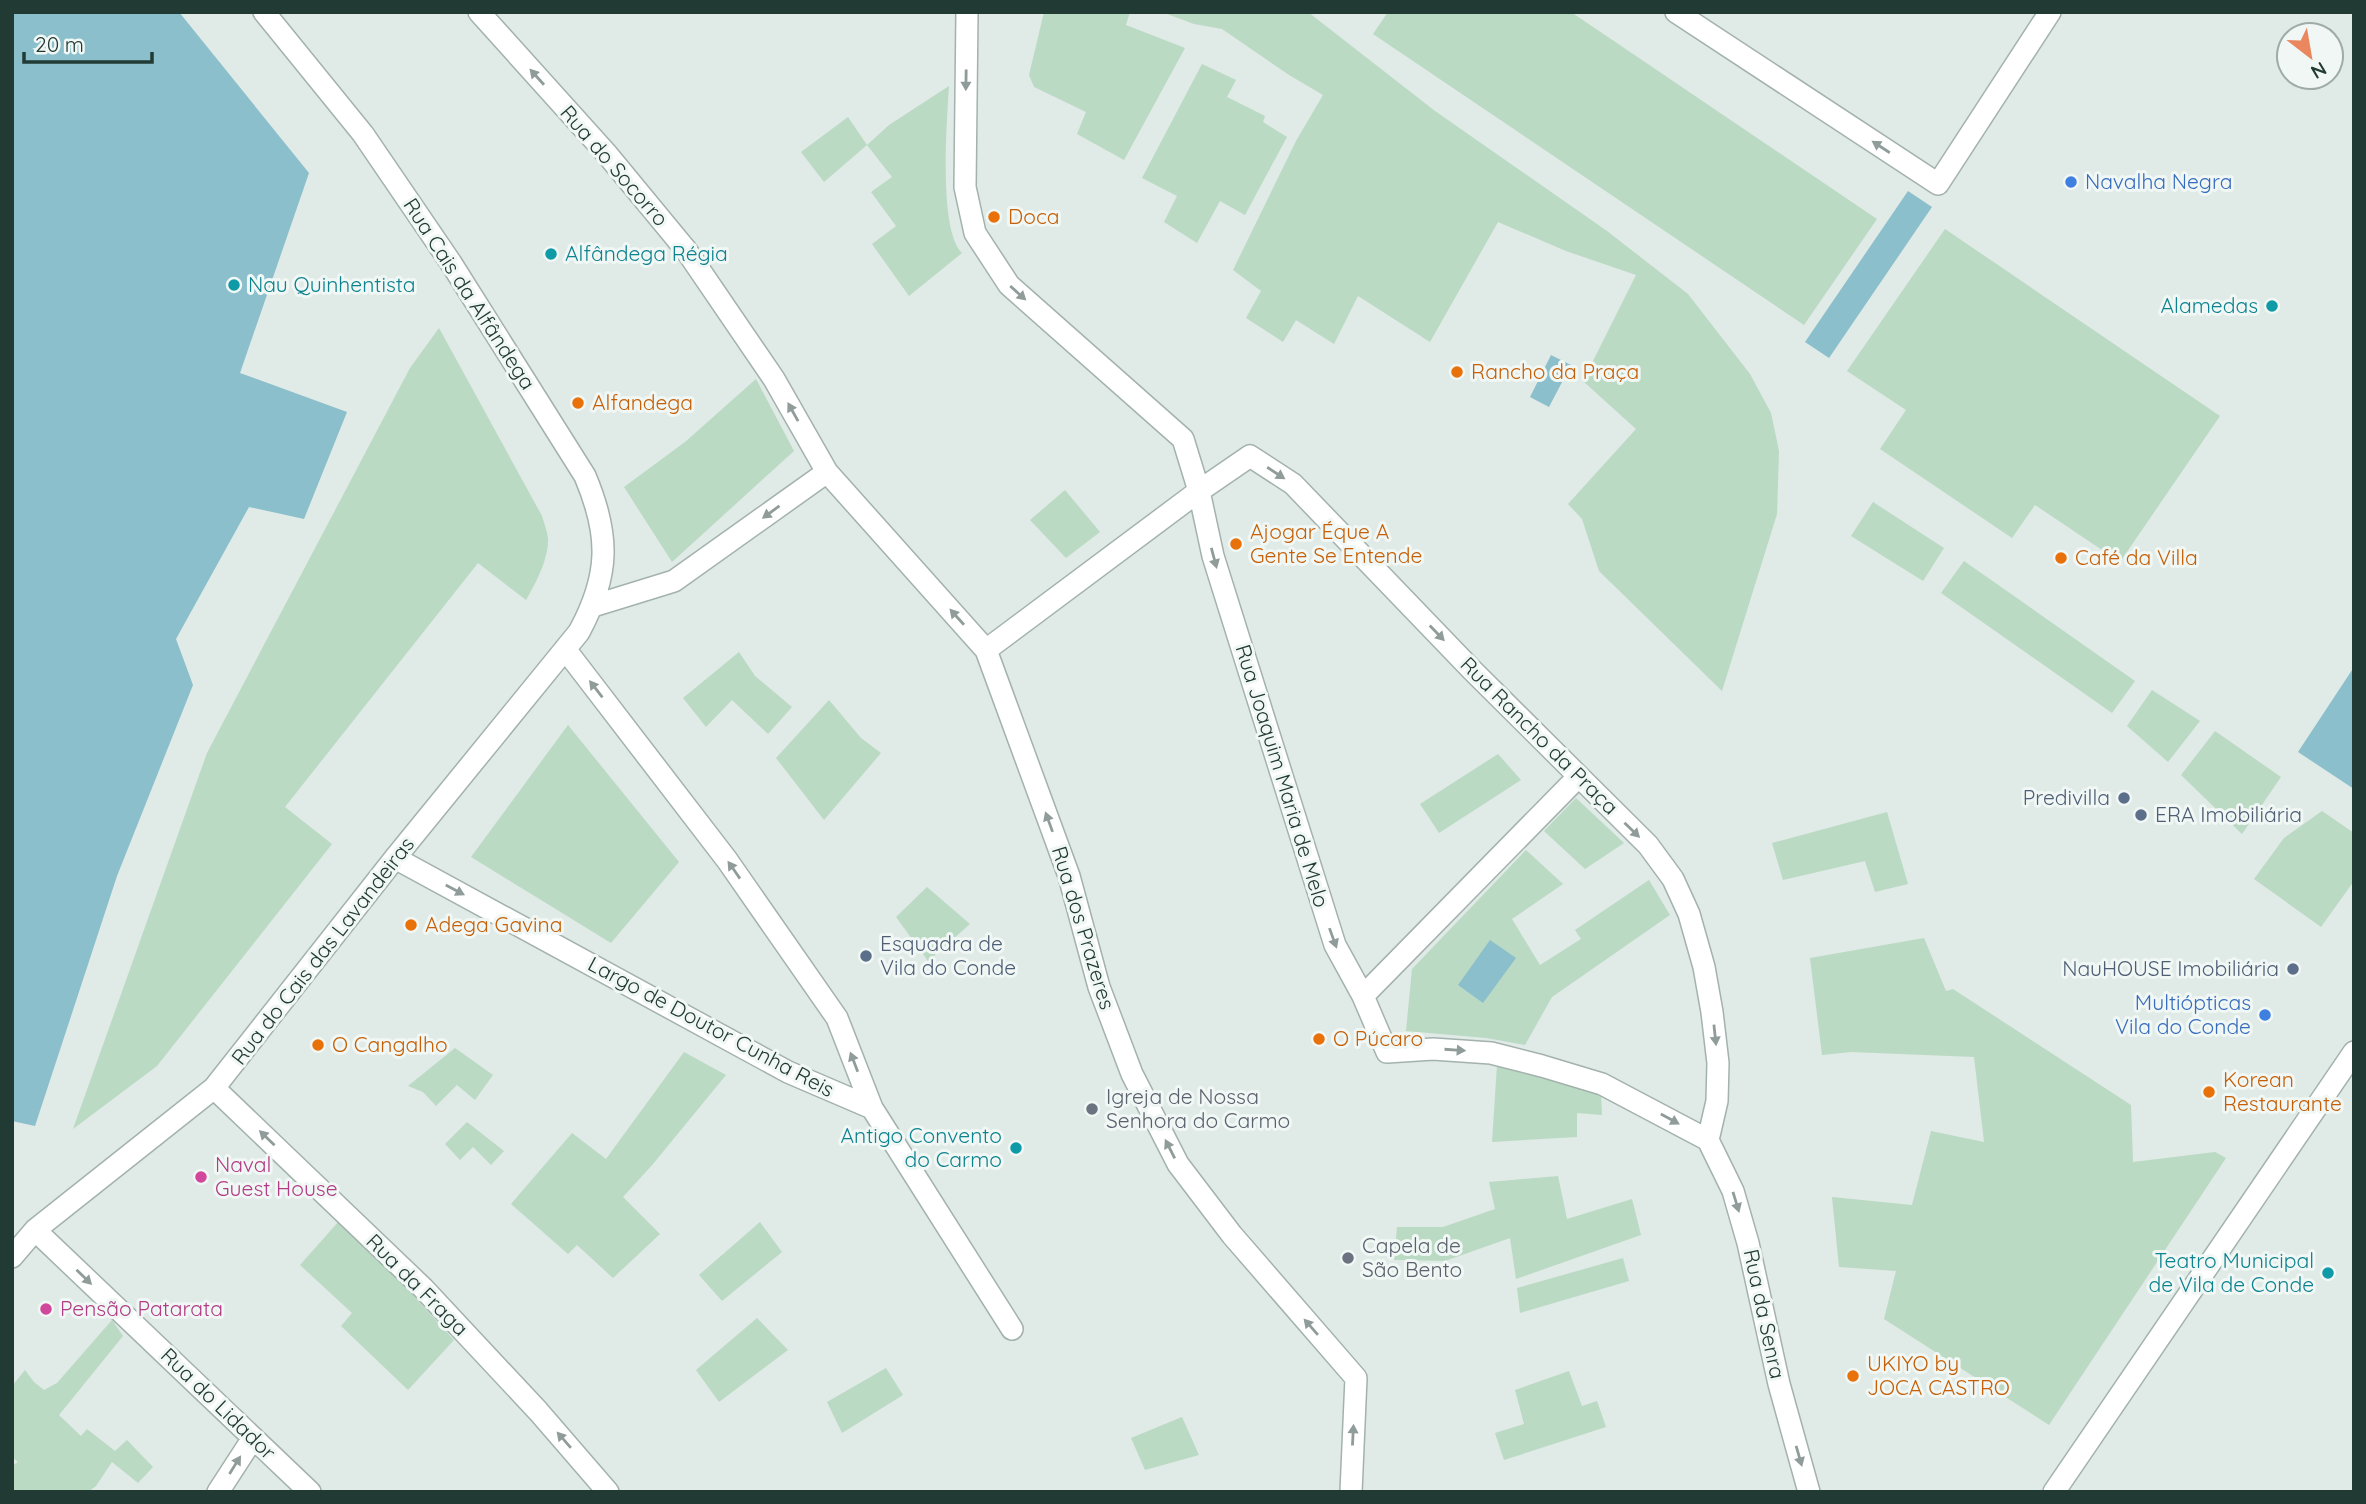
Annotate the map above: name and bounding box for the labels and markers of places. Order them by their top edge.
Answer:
place label: Navalha Negra [2085,168,2232,194]
marker: Navalha Negra [2063,174,2079,190]
place label: Doca [1008,203,1060,229]
marker: Doca [986,209,1002,225]
place label: Alfândega Régia [565,240,728,266]
marker: Alfândega Régia [543,246,559,262]
place label: Nau Quinhentista [248,271,416,297]
marker: Nau Quinhentista [226,277,242,293]
place label: Alamedas [2161,292,2258,318]
marker: Alamedas [2264,298,2280,314]
place label: Rancho da Praça [1471,358,1639,384]
marker: Rancho da Praça [1449,364,1465,380]
place label: Alfandega [592,389,693,415]
marker: Alfandega [570,395,586,411]
place label: Ajogar Éque A Gente Se Entende [1250,518,1422,568]
marker: Ajogar Éque A Gente Se Entende [1228,536,1244,552]
place label: Café da Villa [2075,544,2198,570]
marker: Café da Villa [2053,550,2069,566]
place label: Predivilla [2023,784,2110,810]
marker: Predivilla [2116,790,2132,806]
place label: ERA Imobiliária [2155,801,2302,827]
marker: ERA Imobiliária [2133,807,2149,823]
place label: Adega Gavina [425,911,562,937]
marker: Adega Gavina [403,917,419,933]
place label: Esquadra de Vila do Conde [880,930,1016,980]
marker: Esquadra de Vila do Conde [858,948,874,964]
place label: NauHOUSE Imobiliária [2062,955,2279,981]
marker: NauHOUSE Imobiliária [2285,961,2301,977]
place label: Multiópticas Vila do Conde [2115,989,2251,1039]
marker: Multiópticas Vila do Conde [2257,1007,2273,1023]
place label: O Púcaro [1333,1025,1423,1051]
place label: O Cangalho [332,1031,448,1057]
marker: O Púcaro [1311,1031,1327,1047]
marker: O Cangalho [310,1037,326,1053]
place label: Korean Restaurante [2223,1066,2342,1116]
place label: Igreja de Nossa Senhora do Carmo [1106,1083,1290,1133]
marker: Korean Restaurante [2201,1084,2217,1100]
marker: Igreja de Nossa Senhora do Carmo [1084,1101,1100,1117]
place label: Antigo Convento do Carmo [840,1122,1002,1172]
marker: Antigo Convento do Carmo [1008,1140,1024,1156]
place label: Naval Guest House [215,1151,338,1201]
marker: Naval Guest House [193,1169,209,1185]
place label: Capela de São Bento [1362,1232,1462,1282]
place label: Teatro Municipal de Vila de Conde [2148,1247,2314,1297]
marker: Capela de São Bento [1340,1250,1356,1266]
marker: Teatro Municipal de Vila de Conde [2320,1265,2336,1281]
place label: Pensão Patarata [60,1295,223,1321]
marker: Pensão Patarata [38,1301,54,1317]
place label: UKIYO by JOCA CASTRO [1867,1350,2010,1400]
marker: UKIYO by JOCA CASTRO [1845,1368,1861,1384]

